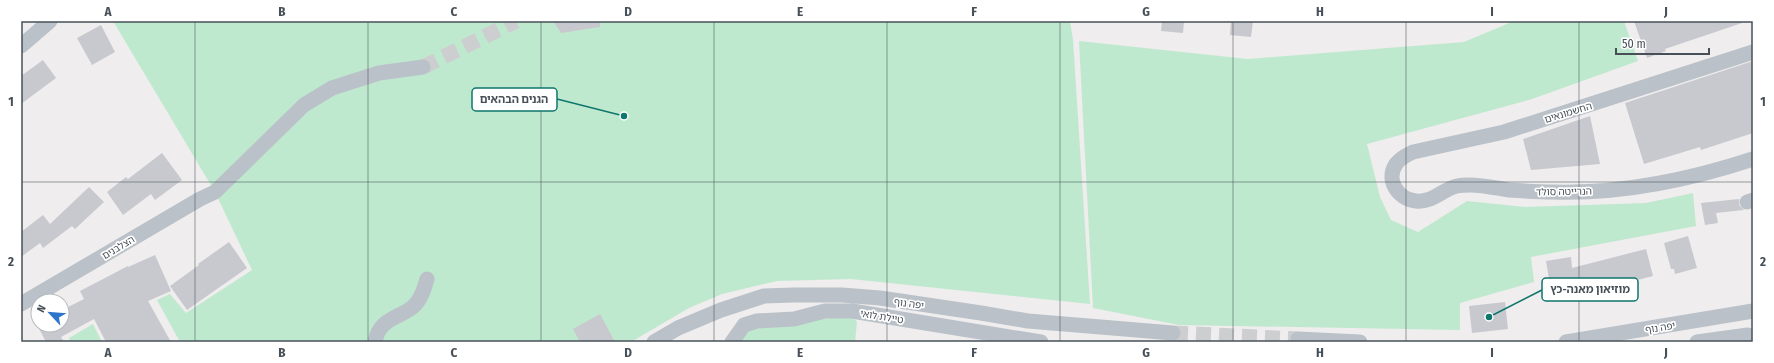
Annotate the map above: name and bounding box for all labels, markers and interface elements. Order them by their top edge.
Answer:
text: A [103,4,112,19]
text: B [278,4,286,19]
text: C [451,4,458,19]
text: D [624,4,632,19]
text: E [797,4,803,19]
text: F [971,4,977,19]
text: G [1142,4,1150,19]
text: H [1316,4,1324,19]
text: I [1490,4,1494,19]
text: J [1663,4,1668,19]
scale bar [1616,30,1709,56]
text: 50 m [1622,37,1646,51]
callout: הגנים הבהאים [472,88,557,111]
text: הגנים הבהאים [480,93,548,106]
text: 1 [8,94,14,109]
text: 1 [1760,94,1766,109]
street label: החשמונאים [1543,100,1594,126]
street label: הנרייטה סולד [1536,186,1592,198]
street label: הצלבנים [100,234,137,262]
text: 2 [7,254,14,269]
text: 2 [1759,254,1766,269]
callout: מוזיאון מאנה-כץ [1542,278,1638,301]
text: מוזיאון מאנה-כץ [1550,283,1630,296]
north arrow [30,293,70,333]
street label: יפה נוף [893,296,925,312]
text: N [34,303,49,315]
street label: טיילת לואי [859,308,904,326]
street label: יפה נוף [1644,320,1676,336]
text: A [103,345,112,360]
text: B [278,345,286,360]
text: C [451,345,458,360]
text: D [624,345,632,360]
text: E [797,345,803,360]
text: F [971,345,977,360]
text: G [1142,345,1150,360]
text: H [1316,345,1324,360]
text: I [1490,345,1494,360]
text: J [1663,345,1668,360]

